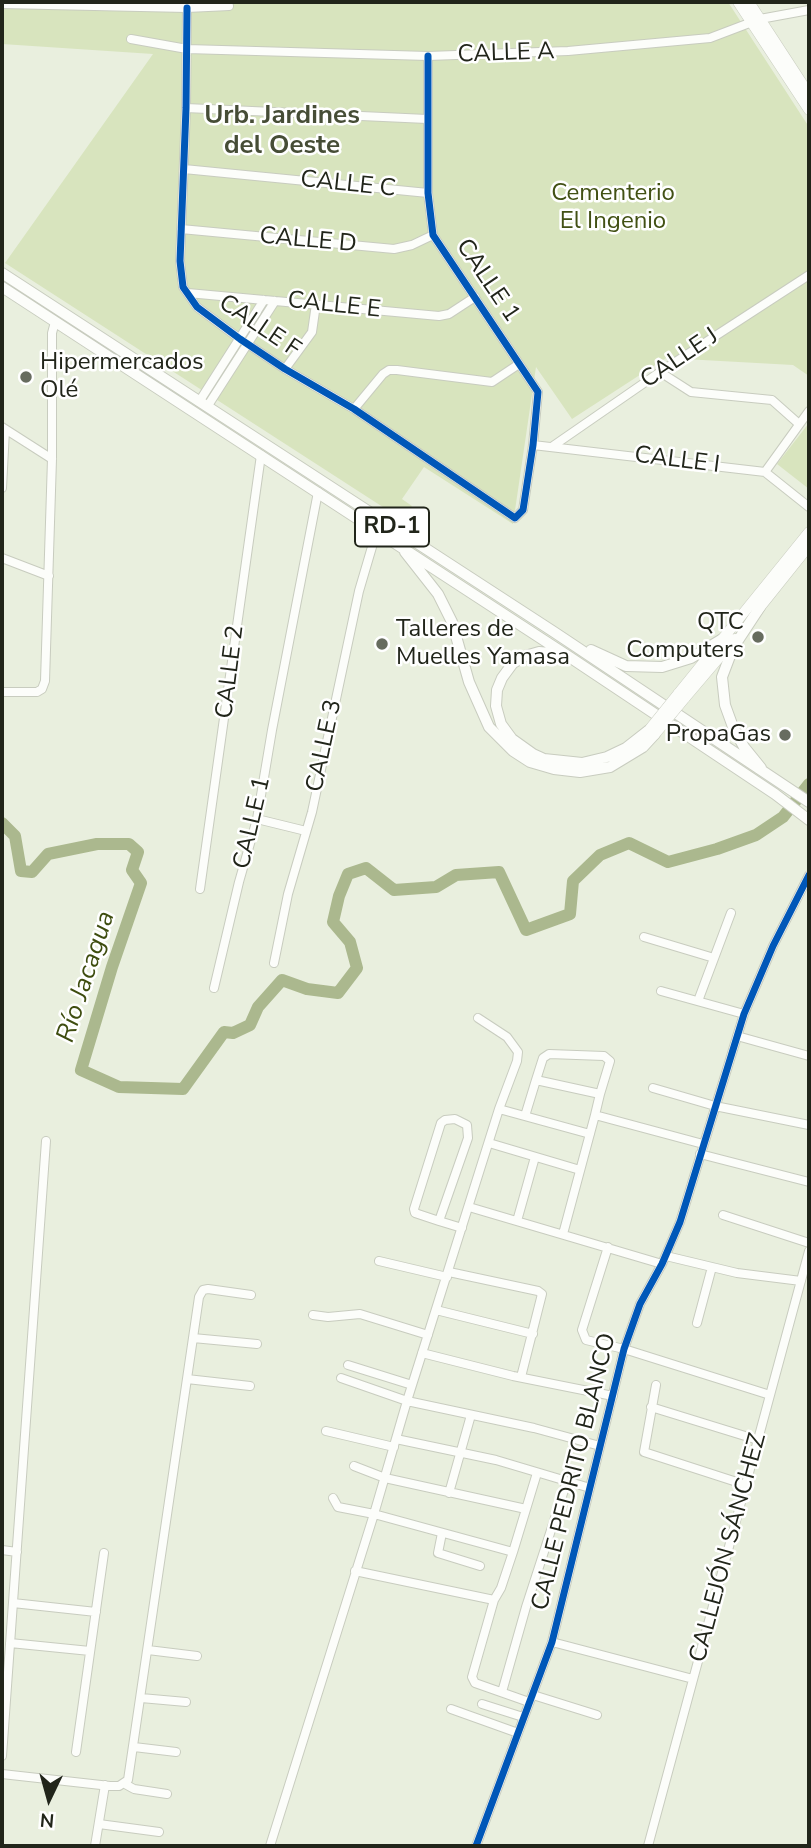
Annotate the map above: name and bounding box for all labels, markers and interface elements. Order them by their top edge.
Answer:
street label: CALLE A [457,38,555,70]
district label: Urb. Jardines del Oeste [204,101,360,162]
street label: CALLE C [299,166,397,204]
park label: Cementerio El Ingenio [551,180,675,236]
street label: CALLE D [258,222,358,260]
street label: CALLE 1 [449,234,525,328]
street label: CALLE E [286,287,382,325]
street label: CALLE F [213,289,305,365]
street label: CALLE J [636,323,724,395]
place label: Hipermercados Olé [40,349,204,405]
marker: Hipermercados Olé [18,369,34,385]
street label: CALLE I [633,441,721,481]
road number: RD-1 [355,508,429,547]
place label: QTC Computers [626,609,744,665]
place label: Talleres de Muelles Yamasa [396,616,570,672]
street label: CALLE 2 [211,624,251,720]
marker: QTC Computers [750,629,766,645]
marker: Talleres de Muelles Yamasa [374,636,390,652]
street label: CALLE 3 [301,697,349,795]
place label: PropaGas [666,721,771,749]
marker: PropaGas [777,727,793,743]
street label: CALLE 1 [228,774,278,872]
water label: Río Jacagua [51,907,123,1047]
street label: CALLE PEDRITO BLANCO [527,1330,623,1614]
street label: CALLEJÓN SÁNCHEZ [685,1430,773,1666]
north arrow [14,1764,84,1834]
text: N [39,1806,55,1833]

